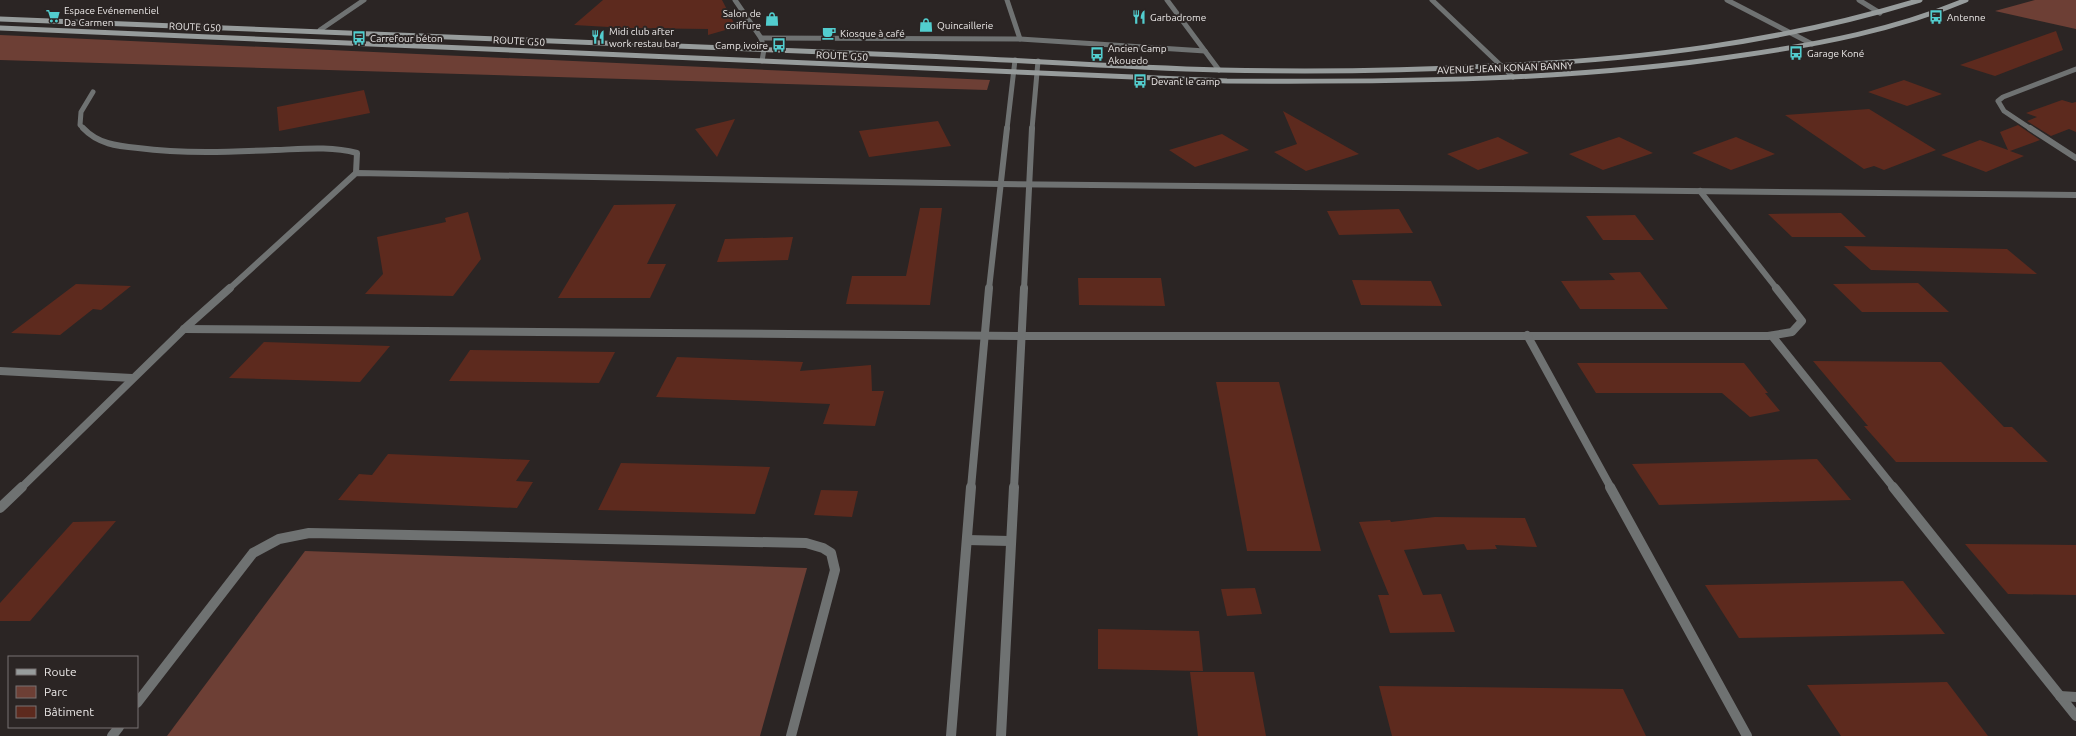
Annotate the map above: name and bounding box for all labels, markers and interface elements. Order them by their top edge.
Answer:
place label: Espace Evénementiel Da Carmen [64,5,159,28]
supermarket icon: Espace Evénementiel Da Carmen [45,8,61,24]
place label: Salon de coiffure [723,8,761,31]
restaurant icon: Garbadrome [1131,9,1147,25]
bus stop icon: Antenne [1928,9,1944,25]
shop icon: Salon de coiffure [764,11,780,27]
place label: Garbadrome [1150,12,1206,23]
place label: Antenne [1947,12,1986,23]
shop icon: Quincaillerie [918,17,934,33]
place label: Quincaillerie [937,20,993,31]
street label: ROUTE G50 [169,21,222,33]
cafe icon: Kiosque à café [821,25,837,41]
place label: Midi club after work restau bar [609,26,679,49]
place label: Kiosque à café [840,28,905,39]
restaurant icon: Midi club after work restau bar [590,29,606,45]
bus stop icon: Carrefour béton [351,30,367,46]
place label: Carrefour béton [370,33,443,44]
street label: ROUTE G50 [493,34,546,48]
bus stop icon: Camp ivoire [771,37,787,53]
place label: Camp ivoire [715,40,768,51]
place label: Ancien Camp Akouedo [1108,43,1167,66]
bus stop icon: Garage Koné [1788,45,1804,61]
bus stop icon: Ancien Camp Akouedo [1089,46,1105,62]
place label: Garage Koné [1807,48,1864,59]
street label: ROUTE G50 [816,49,869,63]
street label: AVENUE JEAN KONAN BANNY [1437,60,1573,76]
bus stop icon: Devant le camp [1132,73,1148,89]
place label: Devant le camp [1151,76,1220,87]
legend [8,656,138,728]
text: Route [44,665,77,678]
text: Parc [44,685,68,698]
text: Bâtiment [44,705,94,718]

